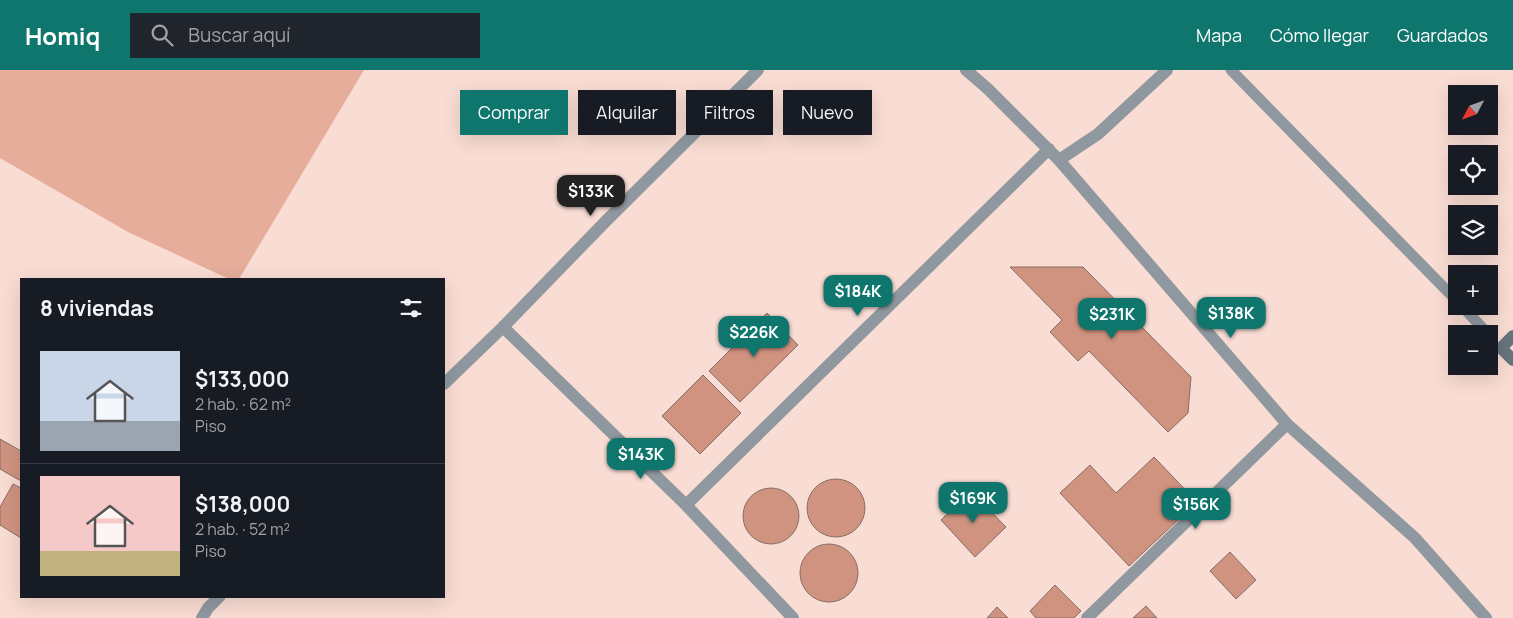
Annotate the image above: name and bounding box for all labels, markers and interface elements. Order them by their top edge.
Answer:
search box [130,13,480,58]
text: Homiq [25,19,100,52]
icon: search [148,21,176,49]
text: Buscar aquí [188,22,290,48]
text: Mapa [1196,23,1242,47]
text: Cómo llegar [1270,23,1369,47]
text: Guardados [1397,23,1488,47]
north arrow [1448,85,1498,135]
map controls [1448,85,1498,375]
chip: Comprar [460,90,568,135]
chip: Alquilar [578,90,676,135]
chip: Filtros [686,90,773,135]
chip: Nuevo [783,90,872,135]
button: locate [1448,145,1498,195]
pin: $133K [556,174,626,217]
text: $133K [568,180,614,202]
button: layers [1448,205,1498,255]
button: + [1448,265,1498,315]
pin: $184K [823,274,893,317]
text: $184K [835,280,881,302]
text: 8 viviendas [40,294,154,322]
icon: filters [397,294,425,322]
pin: $138K [1196,296,1266,339]
pin: $231K [1077,298,1147,340]
text: $138K [1208,302,1254,324]
text: $231K [1089,303,1135,325]
pin: $226K [719,316,789,358]
text: $226K [729,321,779,343]
button: − [1448,325,1498,375]
text: $133,000 [195,365,290,393]
icon: home [80,371,140,431]
text: 2 hab. · 62 m² [195,393,291,415]
text: Piso [195,415,226,437]
pin: $143K [606,438,676,480]
text: $143K [618,443,664,465]
pin: $169K [938,482,1008,524]
text: $169K [950,487,996,509]
pin: $156K [1161,488,1231,530]
text: $138,000 [195,490,290,518]
text: $156K [1173,493,1219,515]
icon: home [80,496,140,556]
text: 2 hab. · 52 m² [195,518,290,540]
text: Piso [195,540,226,562]

